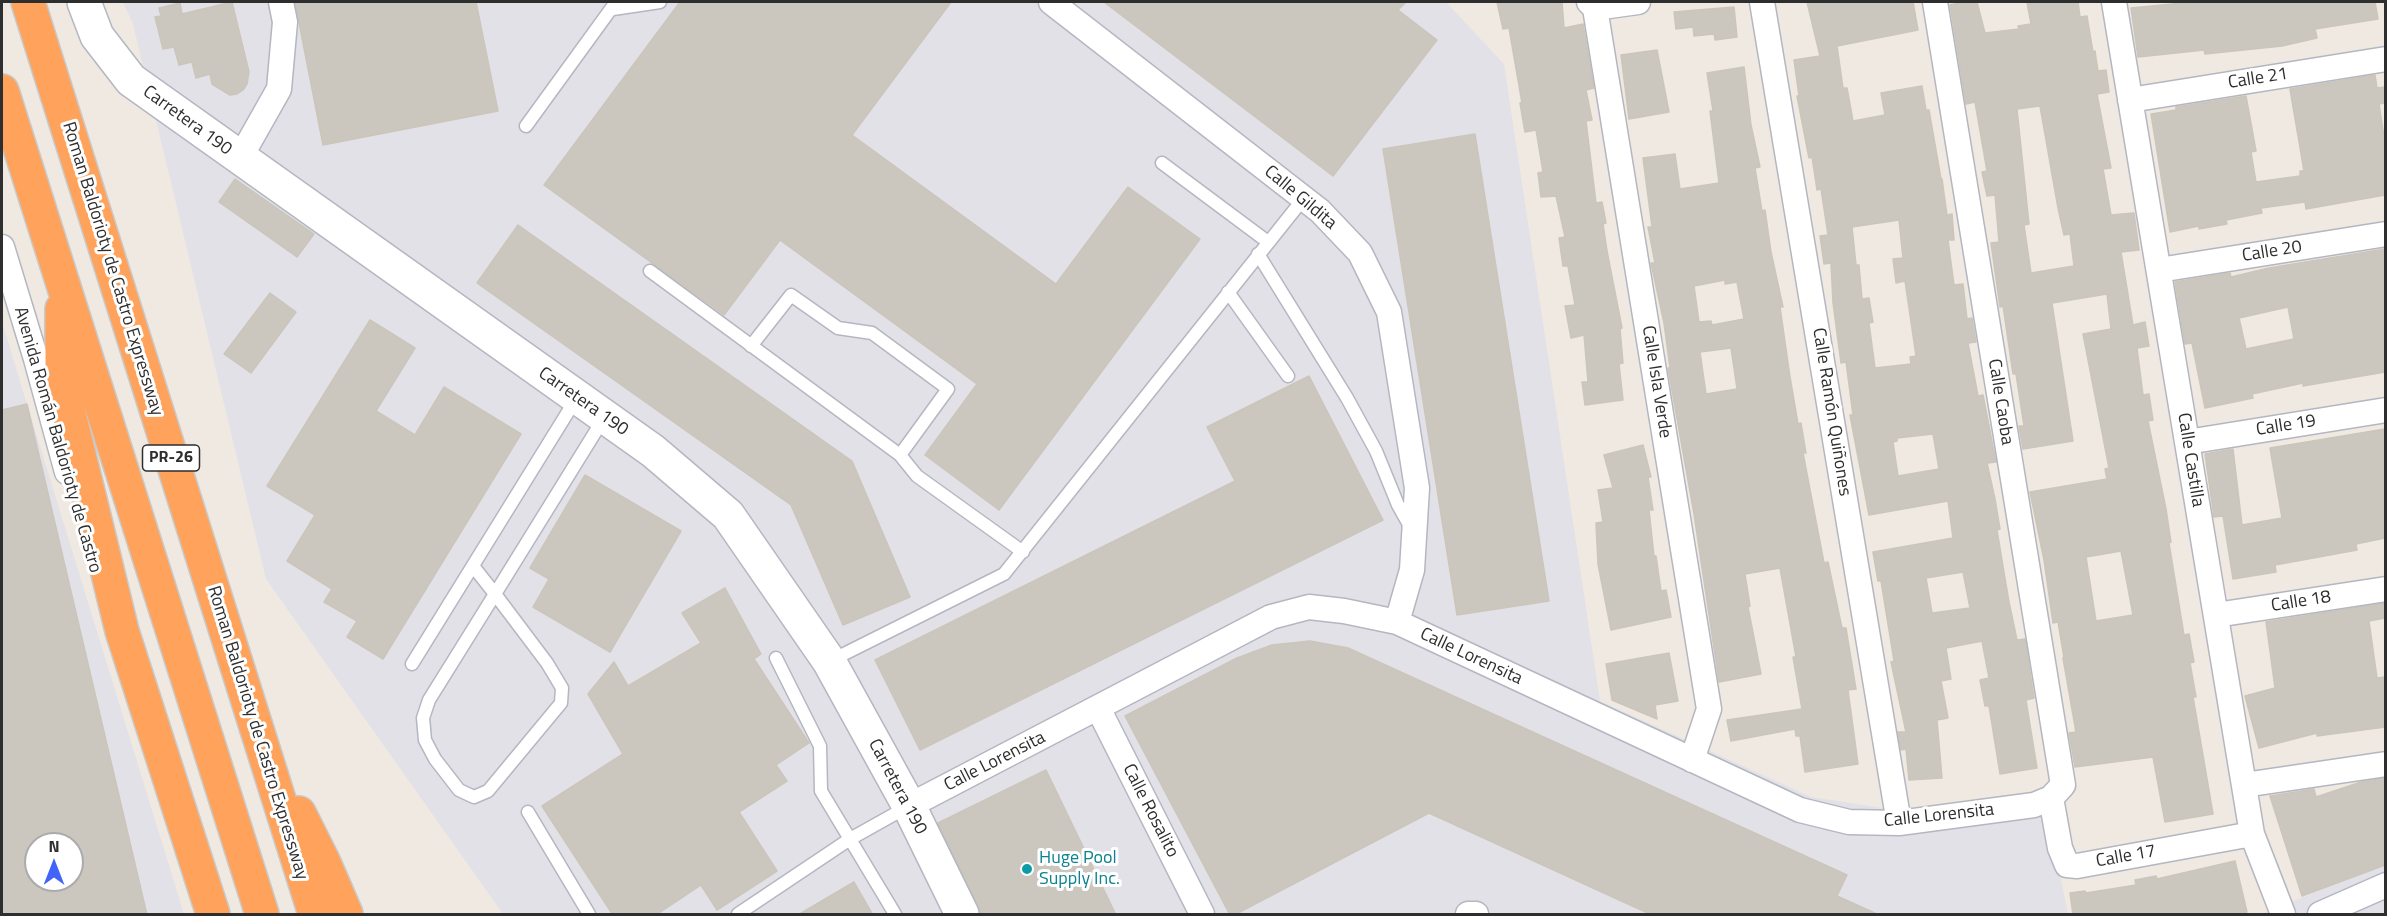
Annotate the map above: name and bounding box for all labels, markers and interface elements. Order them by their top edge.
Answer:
street label: Calle 21 [2227,64,2289,94]
street label: Carretera 190 [138,81,236,161]
street label: Roman Baldorioty de Castro Expressway [57,119,167,419]
street label: Calle Gildita [1259,161,1341,235]
street label: Calle 20 [2241,237,2303,267]
street label: Avenida Román Baldorioty de Castro [9,305,105,575]
street label: Calle Isla Verde [1636,324,1676,440]
street label: Calle Ramón Quiñones [1807,326,1855,498]
street label: Calle Caoba [1983,357,2017,447]
street label: Carretera 190 [534,363,632,441]
street label: Calle Castilla [2172,411,2208,509]
street label: Calle 19 [2255,411,2317,441]
road number: PR-26 [142,445,200,471]
street label: Roman Baldorioty de Castro Expressway [202,583,312,883]
street label: Calle 18 [2270,587,2332,617]
street label: Calle Lorensita [1416,624,1526,690]
street label: Calle Lorensita [941,727,1049,797]
street label: Carretera 190 [863,736,931,838]
street label: Calle Rosalito [1117,761,1183,861]
street label: Calle Lorensita [1883,799,1995,833]
north arrow [24,832,84,892]
text: N [48,834,60,858]
street label: Calle 17 [2094,841,2158,873]
place label: Huge Pool Supply Inc. [1039,848,1120,890]
marker: Huge Pool Supply Inc. [1020,862,1034,876]

